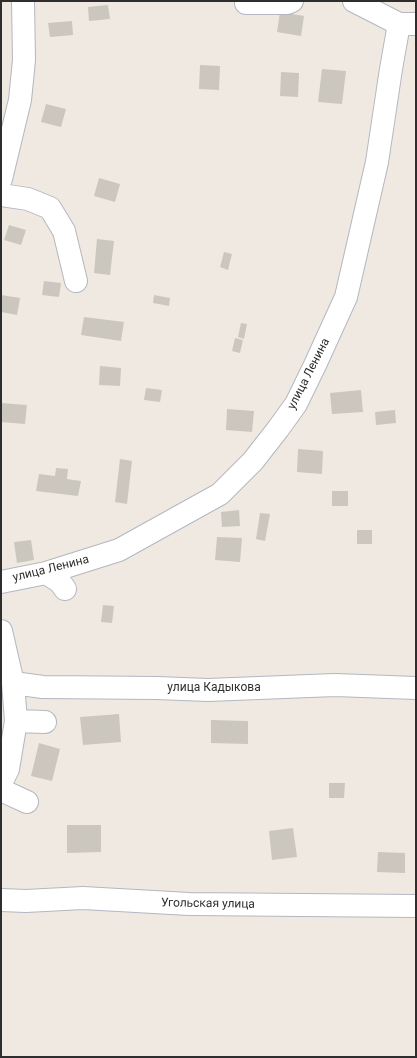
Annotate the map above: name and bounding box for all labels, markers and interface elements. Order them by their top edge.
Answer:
street label: улица Ленина [285,336,333,412]
street label: улица Ленина [11,553,91,585]
street label: улица Кадыкова [167,681,261,695]
street label: Угольская улица [161,896,255,912]

